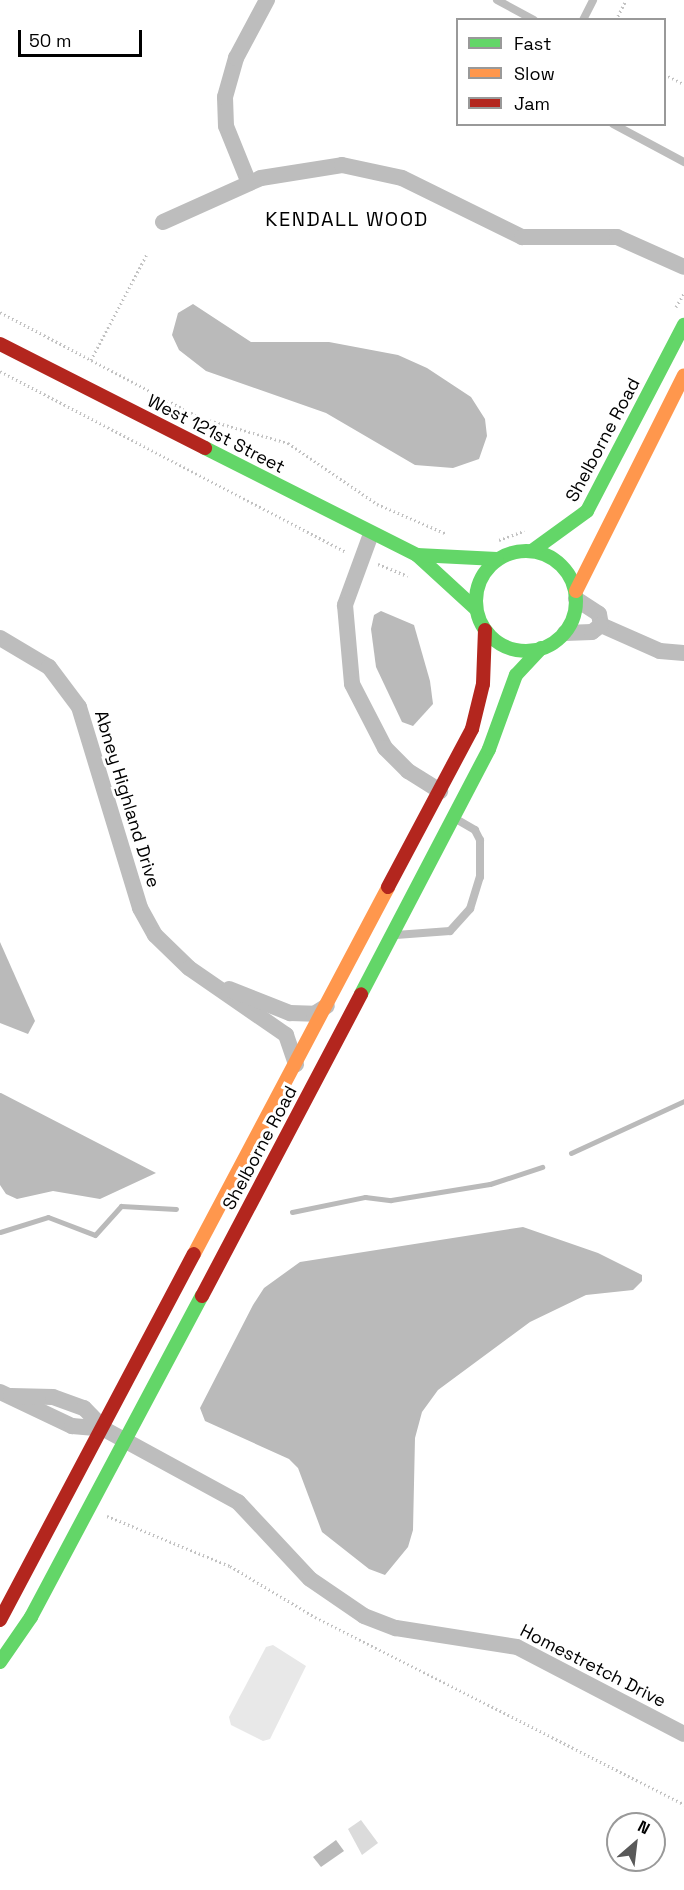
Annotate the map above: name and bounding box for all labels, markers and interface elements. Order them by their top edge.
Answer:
scale bar [21,18,146,56]
legend [456,18,666,126]
text: 50 m [29,29,71,52]
text: Fast [514,32,551,55]
text: Slow [514,62,555,85]
text: Jam [514,92,550,115]
district label: KENDALL WOOD [265,207,429,231]
street label: Shelborne Road [561,374,645,506]
street label: West 121st Street [144,390,288,478]
street label: Abney Highland Drive [90,708,164,890]
street label: Shelborne Road [218,1082,302,1214]
street label: Homestretch Drive [516,1620,670,1712]
north arrow [606,1812,666,1872]
text: N [634,1816,653,1839]

